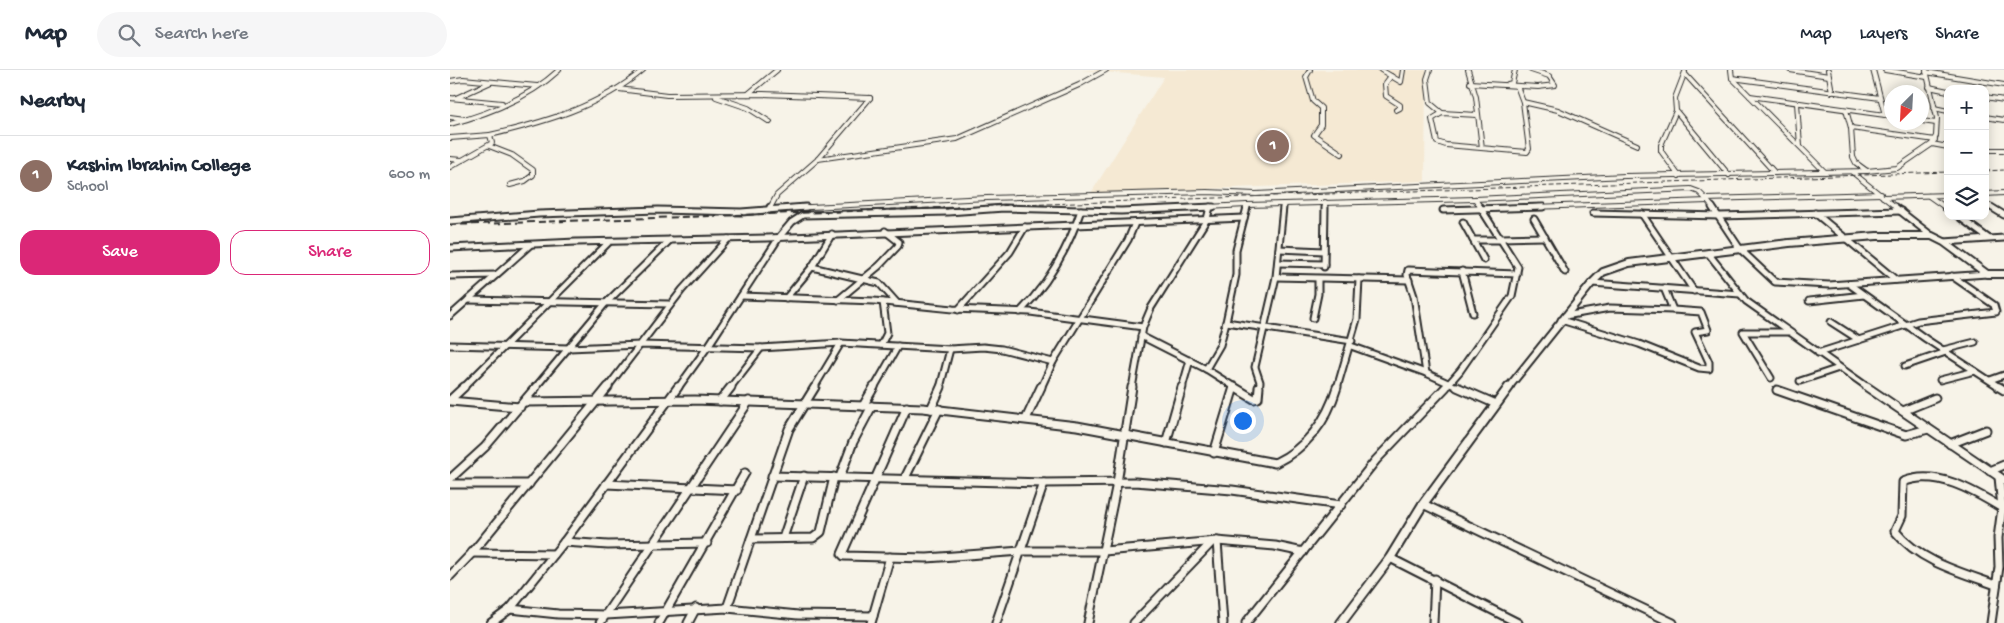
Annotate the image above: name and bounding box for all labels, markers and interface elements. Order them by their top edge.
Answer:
search box [97,12,447,57]
text: Map [25,20,67,49]
icon: search [115,21,143,49]
text: Search here [155,23,248,46]
text: Map [1800,24,1832,45]
text: Layers [1860,24,1907,45]
text: Share [1935,24,1979,45]
north arrow [1884,85,1929,130]
map controls [1944,85,1989,220]
button: + [1944,85,1989,130]
text: Nearby [20,90,85,115]
pin: 1 [1257,127,1289,165]
button: − [1944,130,1989,175]
text: Kashim Ibrahim College [67,155,250,178]
text: 1 [33,166,39,185]
text: 600 m [389,166,430,185]
button: layers [1944,175,1989,220]
text: School [67,178,109,197]
button: Save [20,230,220,275]
button: Share [230,230,430,275]
your location [1230,408,1256,434]

